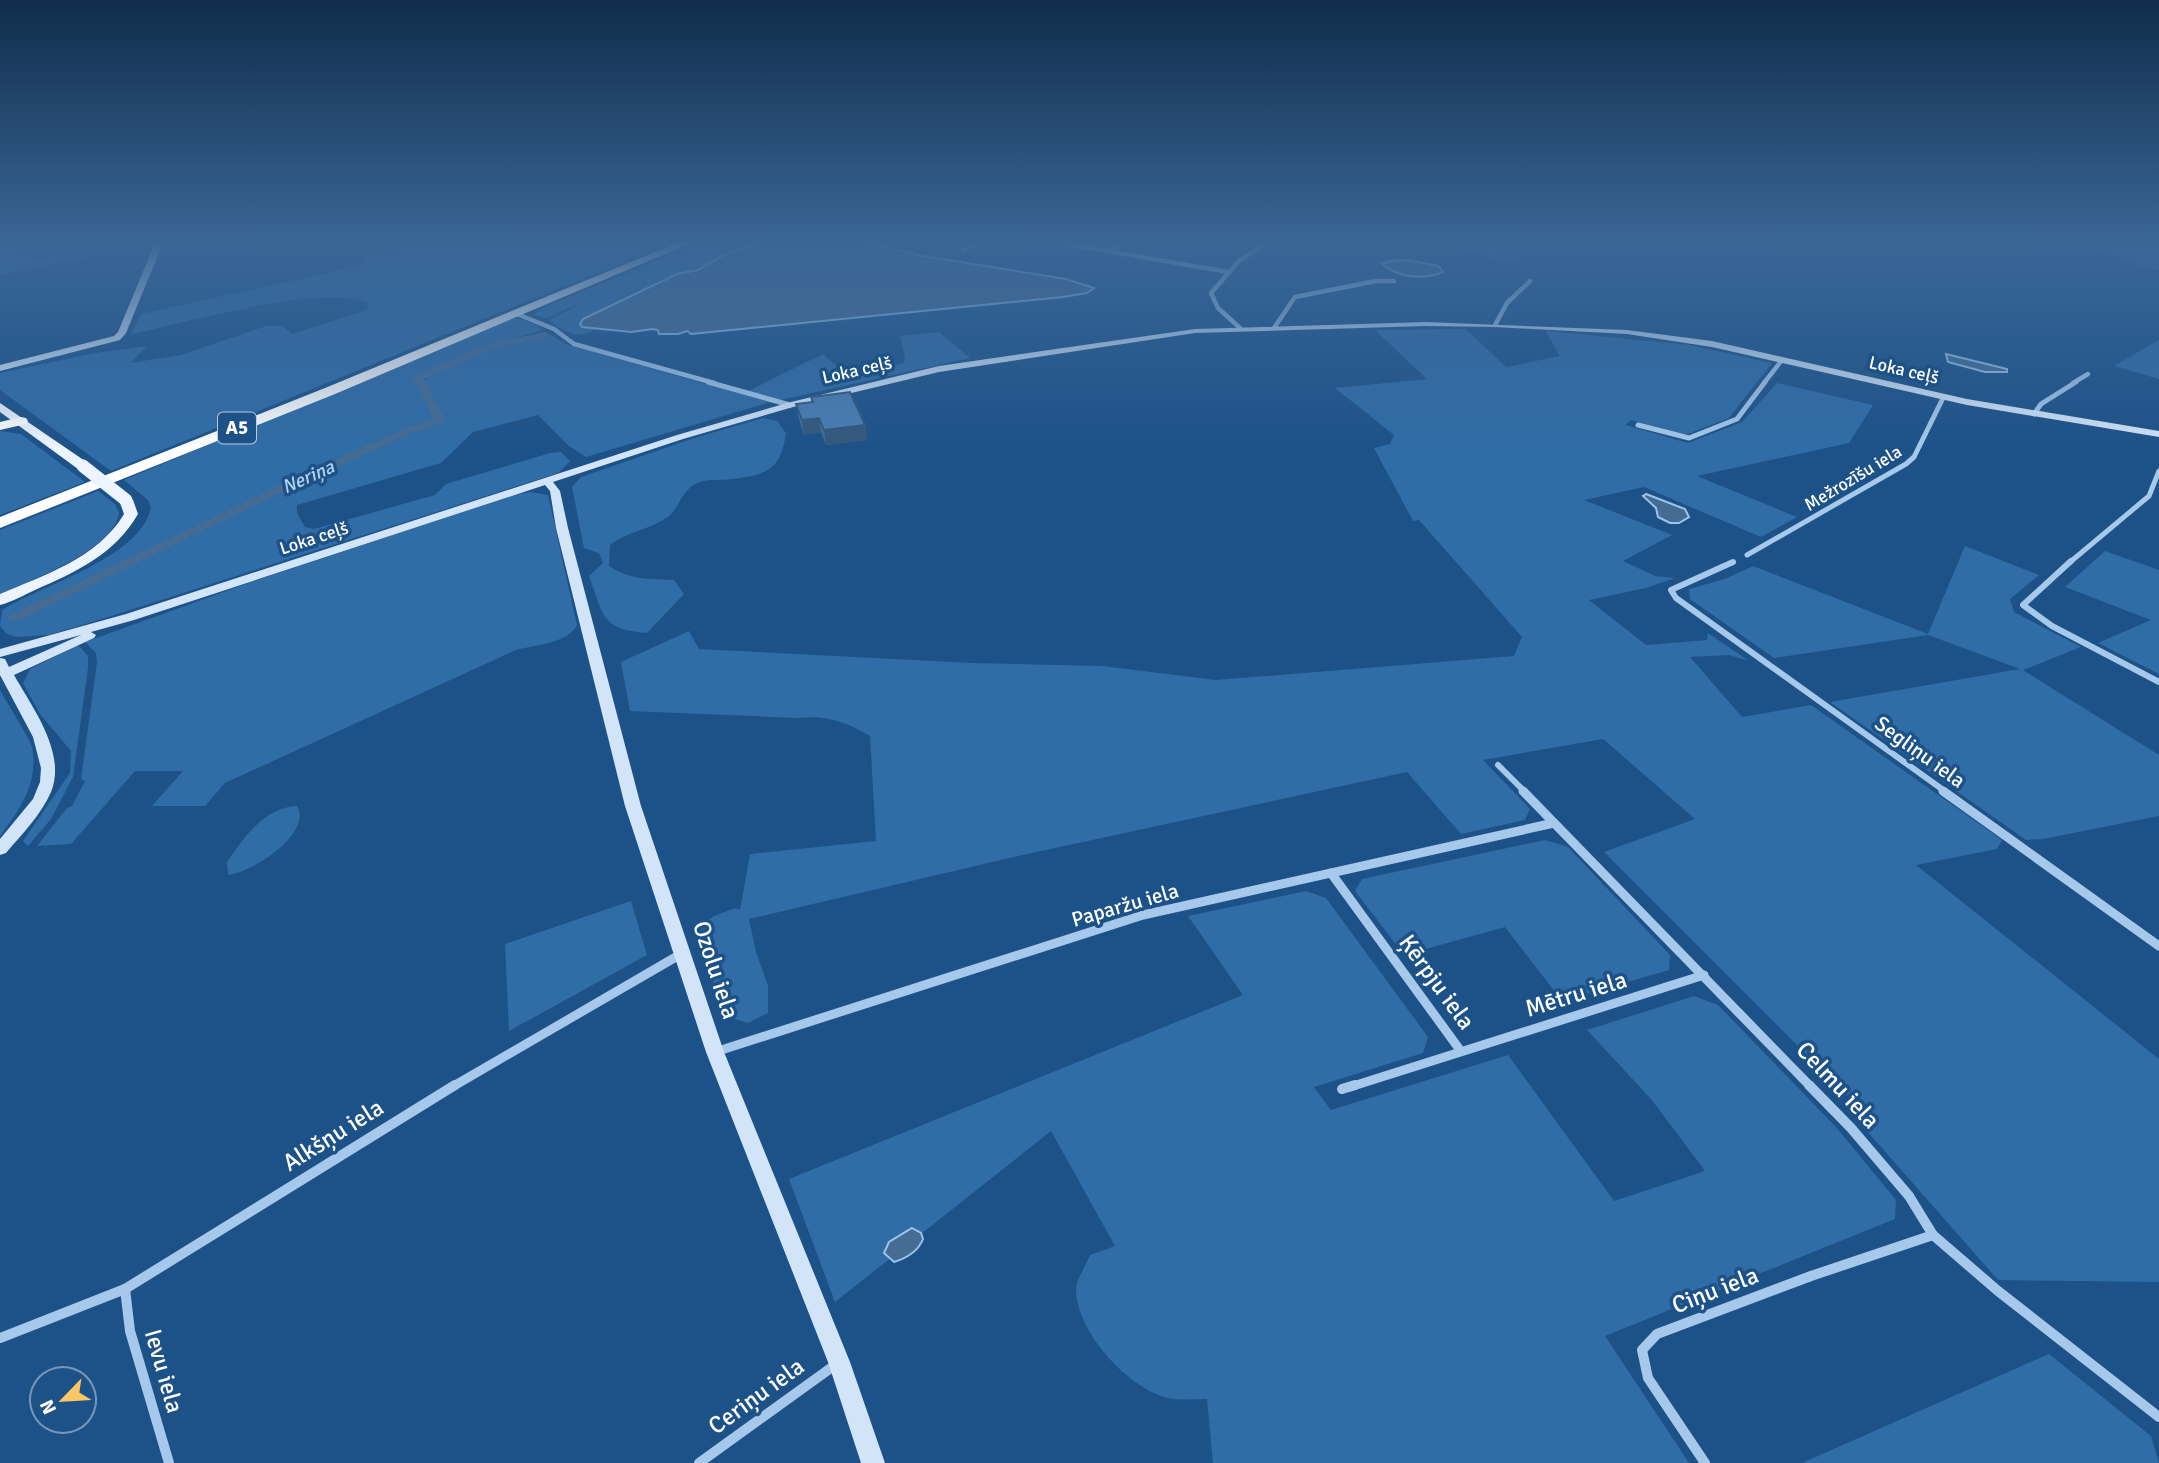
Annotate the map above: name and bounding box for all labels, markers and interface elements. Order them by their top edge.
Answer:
street label: Loka ceļš [820,351,894,389]
street label: Loka ceļš [1867,351,1941,389]
road number: A5 [218,412,256,444]
street label: Mežrozīšu iela [1800,440,1906,516]
water label: Neriņa [278,454,339,499]
street label: Loka ceļš [277,517,351,559]
street label: Segliņu iela [1870,710,1970,794]
street label: Paparžu iela [1068,877,1182,933]
street label: Ozolu iela [686,917,746,1023]
street label: Ķērpju iela [1392,929,1482,1035]
street label: Mētru iela [1521,964,1631,1024]
street label: Celmu iela [1790,1035,1886,1135]
street label: Alkšņu iela [277,1092,389,1178]
street label: Ciņu iela [1667,1260,1763,1320]
street label: Ievu iela [138,1326,190,1416]
street label: Ceriņu iela [702,1351,810,1441]
north arrow [28,1365,98,1435]
text: N [35,1396,62,1418]

